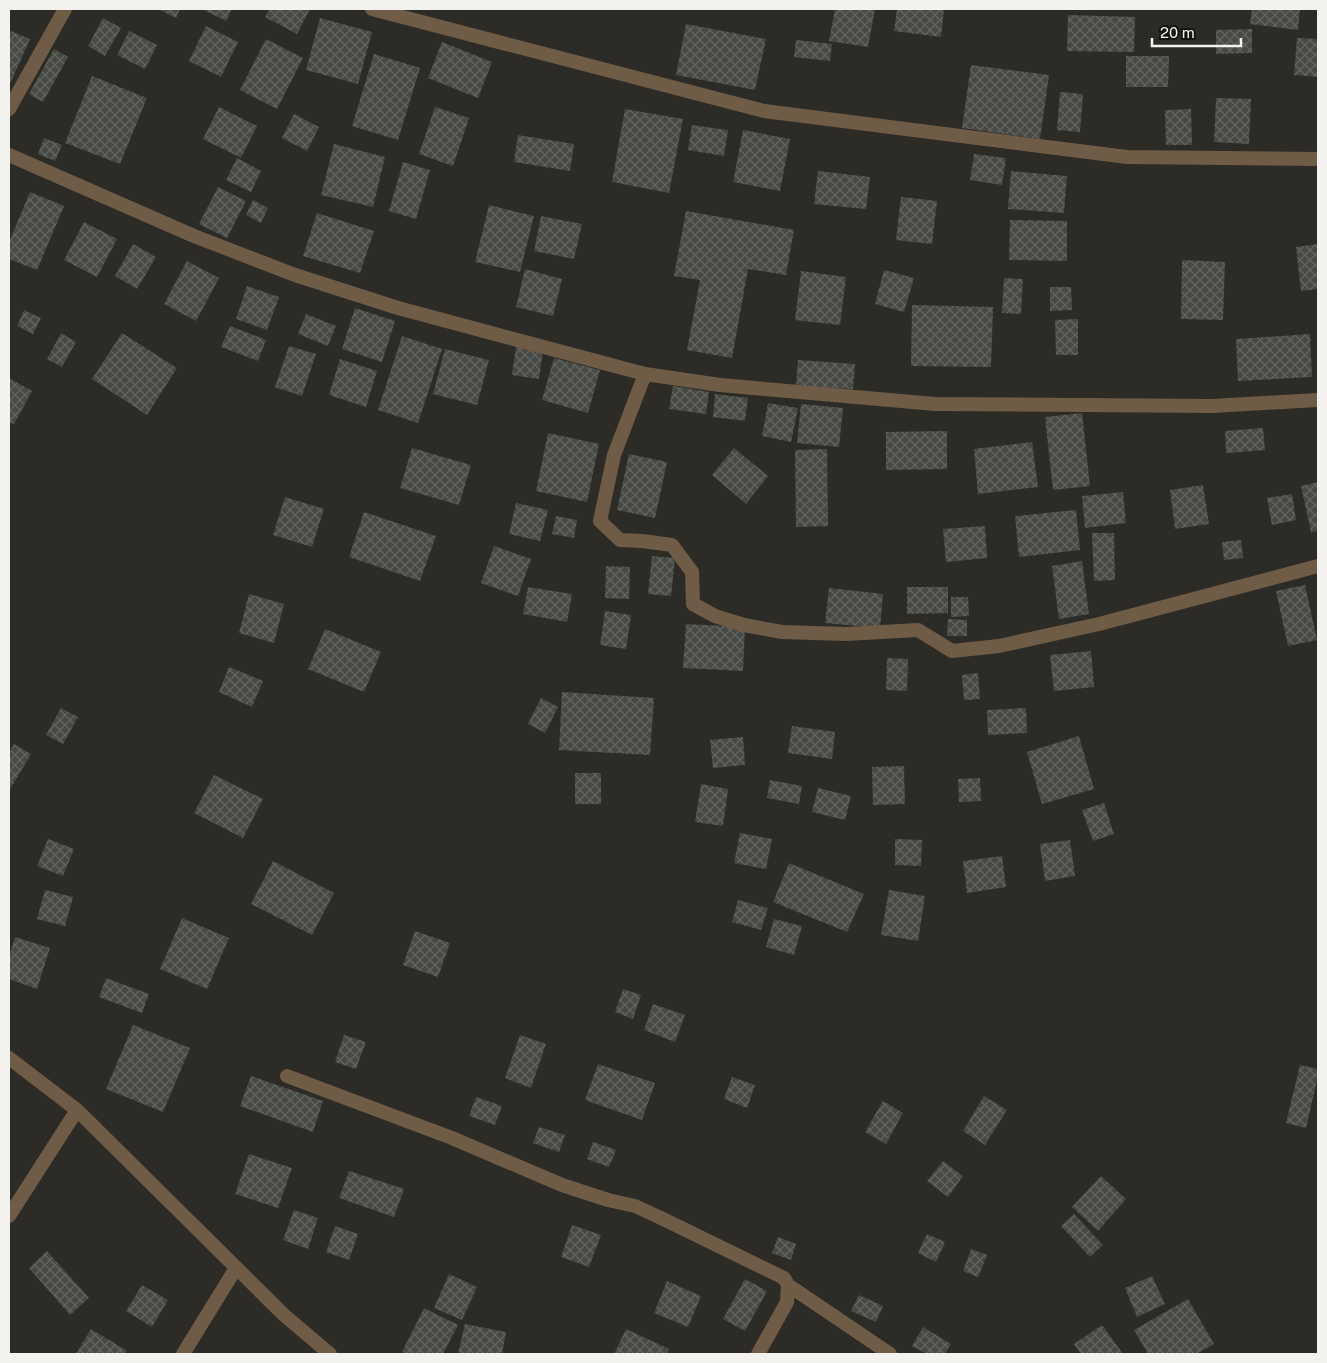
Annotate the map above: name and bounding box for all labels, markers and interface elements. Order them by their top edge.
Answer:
scale bar [1152,15,1241,47]
text: 20 m [1160,24,1195,41]

